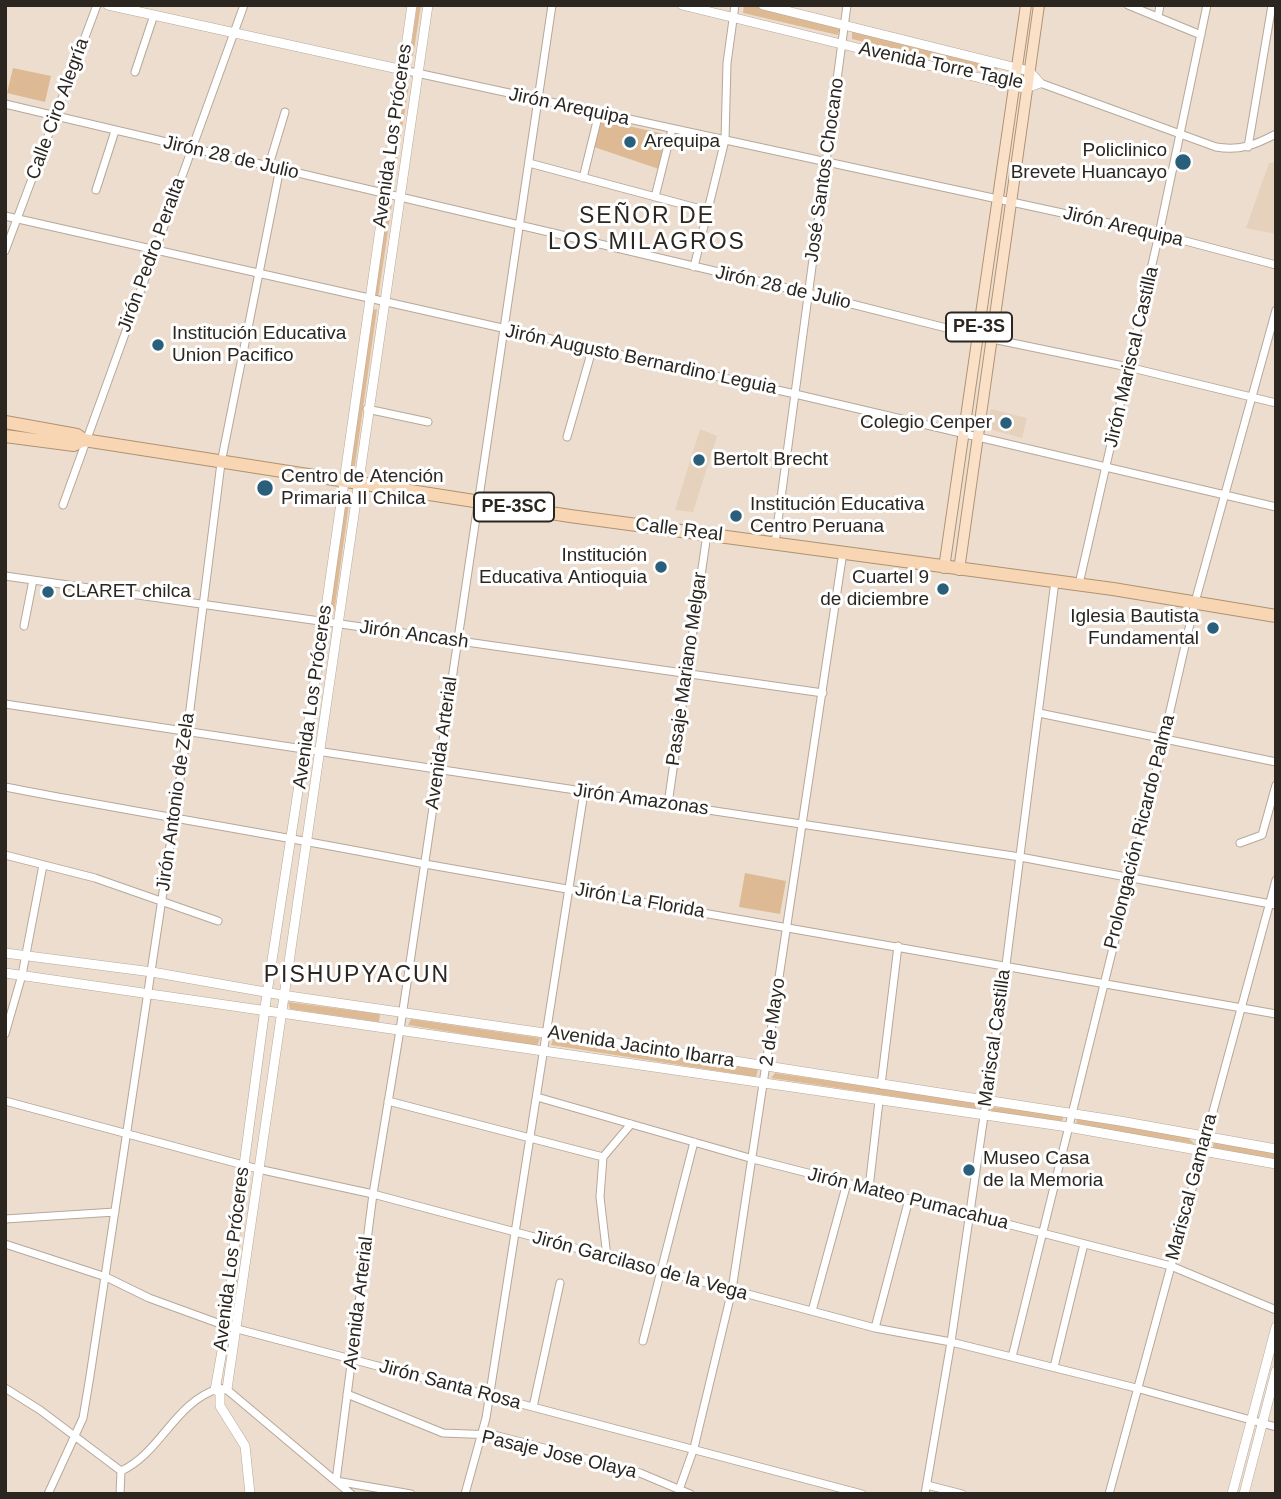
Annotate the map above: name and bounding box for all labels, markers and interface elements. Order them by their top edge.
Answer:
street label: Calle Ciro Alegría [22,35,94,183]
street label: Avenida Torre Tagle [857,37,1025,95]
street label: Avenida Los Próceres [369,43,417,229]
street label: José Santos Chocano [801,76,849,264]
street label: Jirón Arequipa [507,83,631,131]
street label: Jirón 28 de Julio [161,131,301,185]
place label: Arequipa [644,131,720,153]
marker: Arequipa [622,134,638,150]
place label: Policlinico Brevete Huancayo [1011,140,1167,184]
marker: Policlinico Brevete Huancayo [1173,152,1193,172]
street label: Jirón Pedro Peralta [113,175,191,335]
street label: Jirón Arequipa [1061,202,1185,252]
district label: SEÑOR DE LOS MILAGROS [550,203,744,257]
street label: Jirón 28 de Julio [713,261,853,315]
street label: Jirón Mariscal Castilla [1100,264,1164,450]
road number: PE-3S [946,312,1012,342]
street label: Jirón Augusto Bernardino Leguia [503,320,779,400]
place label: Institución Educativa Union Pacifico [172,323,346,367]
marker: Institución Educativa Union Pacifico [150,337,166,353]
place label: Colegio Cenper [860,412,992,434]
marker: Colegio Cenper [998,415,1014,431]
place label: Bertolt Brecht [713,449,828,471]
marker: Bertolt Brecht [691,452,707,468]
place label: Centro de Atención Primaria II Chilca [281,466,444,510]
marker: Centro de Atención Primaria II Chilca [255,478,275,498]
road number: PE-3SC [474,492,554,522]
place label: Institución Educativa Centro Peruana [750,494,924,538]
marker: Institución Educativa Centro Peruana [728,508,744,524]
street label: Calle Real [634,513,724,547]
place label: Institución Educativa Antioquia [479,545,647,589]
marker: Institución Educativa Antioquia [653,559,669,575]
place label: Cuartel 9 de diciembre [820,567,929,611]
street label: Pasaje Mariano Melgar [662,571,712,767]
place label: CLARET chilca [62,581,191,603]
marker: Cuartel 9 de diciembre [935,581,951,597]
marker: CLARET chilca [40,584,56,600]
street label: Avenida Los Próceres [289,604,337,790]
place label: Iglesia Bautista Fundamental [1070,606,1199,650]
street label: Jirón Ancash [358,616,470,654]
marker: Iglesia Bautista Fundamental [1205,620,1221,636]
street label: Avenida Arterial [421,675,463,811]
street label: Jirón Antonio de Zela [152,712,200,892]
street label: Prolongación Ricardo Palma [1100,712,1180,952]
street label: Jirón Amazonas [572,779,710,821]
street label: Jirón La Florida [574,878,706,924]
district label: PISHUPYACUN [265,962,449,990]
street label: Mariscal Castilla [974,968,1016,1108]
street label: 2 de Mayo [756,976,790,1068]
street label: Avenida Jacinto Ibarra [546,1021,736,1073]
street label: Mariscal Gamarra [1161,1111,1223,1263]
place label: Museo Casa de la Memoria [983,1148,1103,1192]
marker: Museo Casa de la Memoria [961,1162,977,1178]
street label: Jirón Mateo Pumacahua [805,1163,1011,1235]
street label: Avenida Los Próceres [209,1166,255,1352]
street label: Jirón Garcilaso de la Vega [530,1226,750,1306]
street label: Avenida Arterial [340,1235,378,1371]
street label: Jirón Santa Rosa [377,1355,523,1415]
street label: Pasaje Jose Olaya [479,1426,639,1484]

